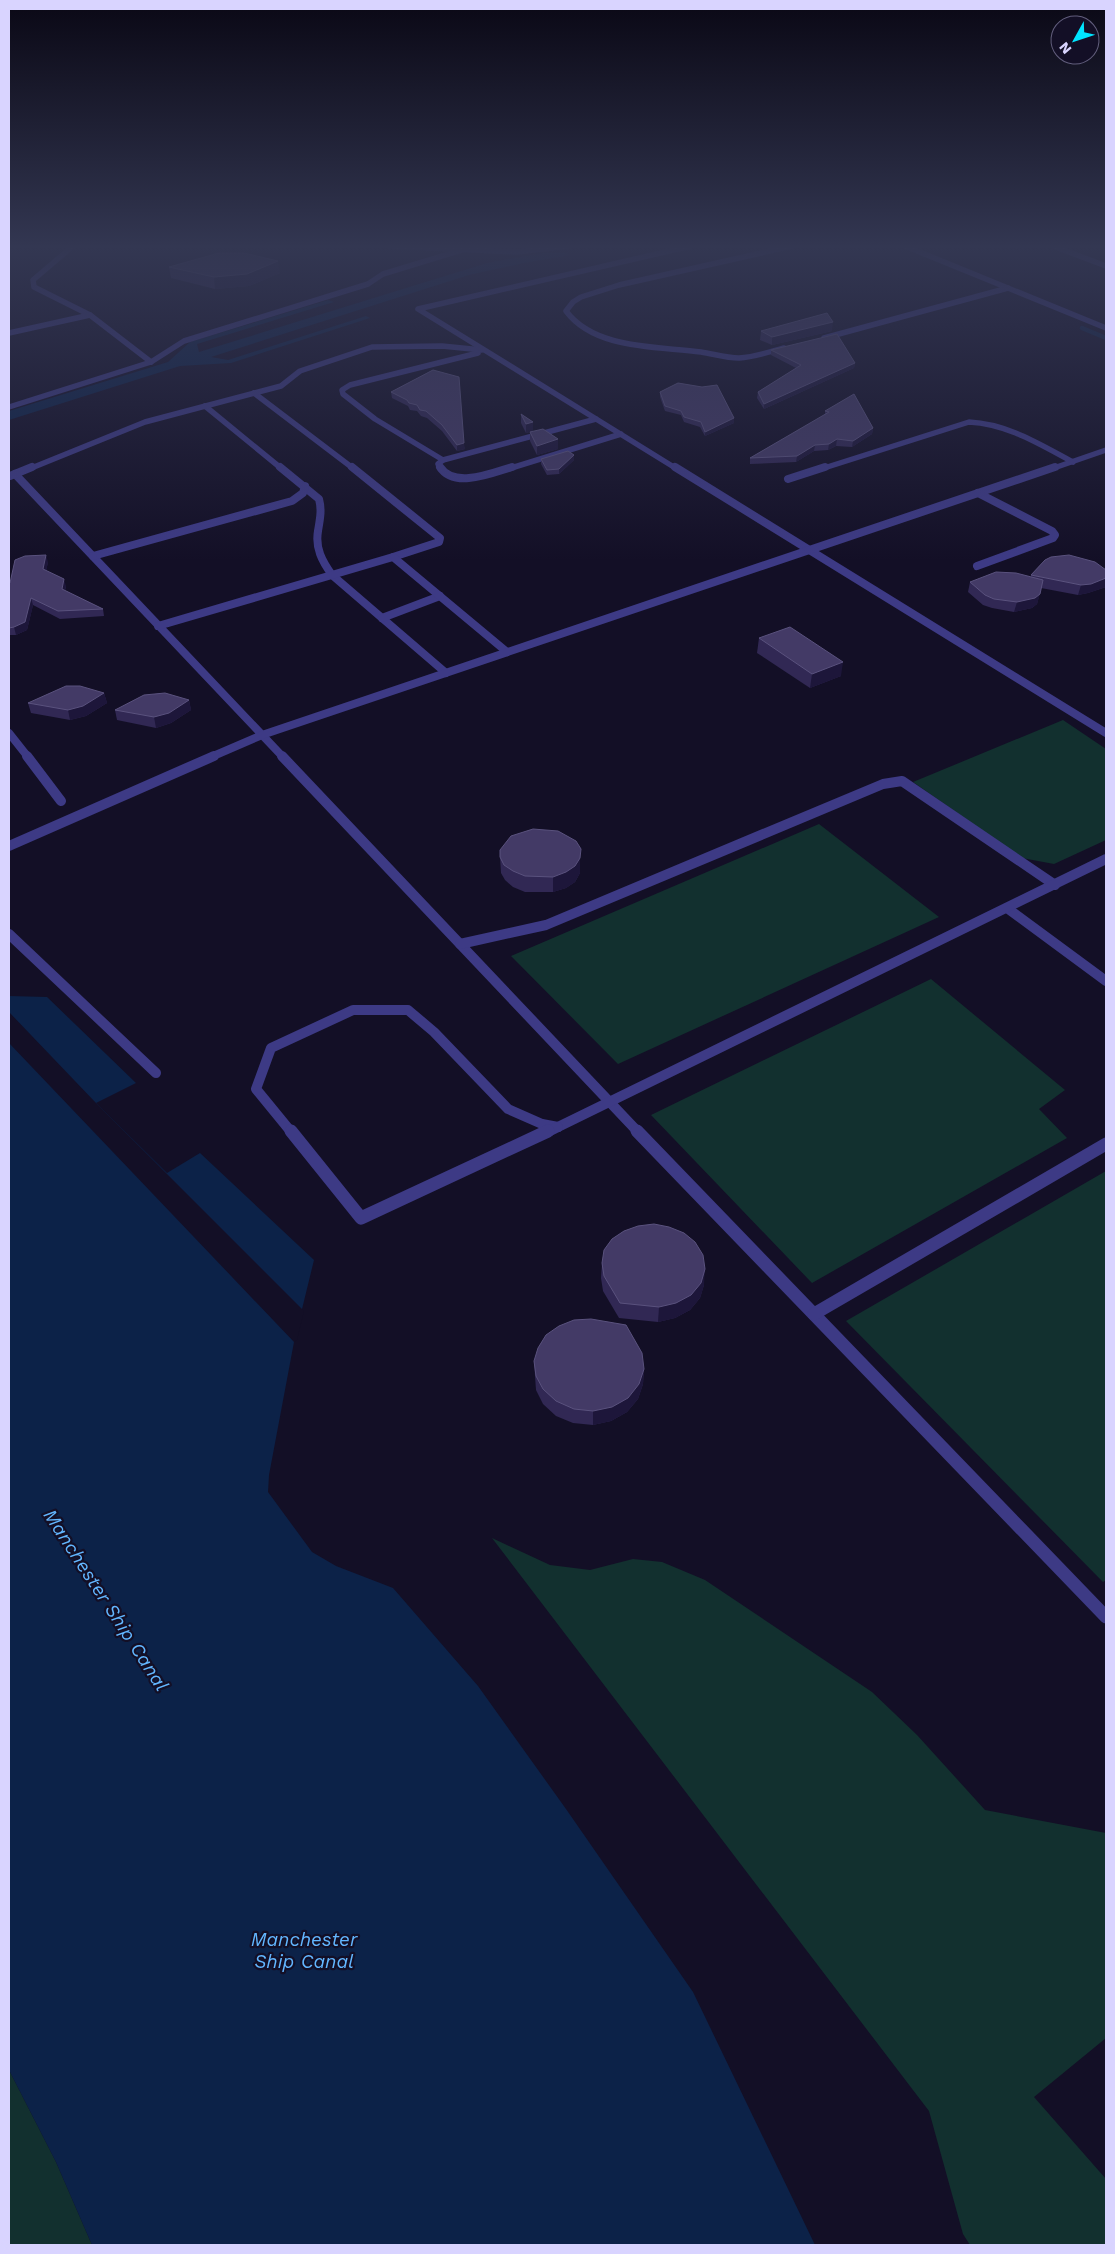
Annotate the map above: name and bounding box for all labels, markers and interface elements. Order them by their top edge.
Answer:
north arrow [1050,15,1100,65]
text: N [1056,39,1075,57]
water label: Manchester Ship Canal [39,1505,174,1695]
water label: Manchester Ship Canal [251,1928,358,1973]

